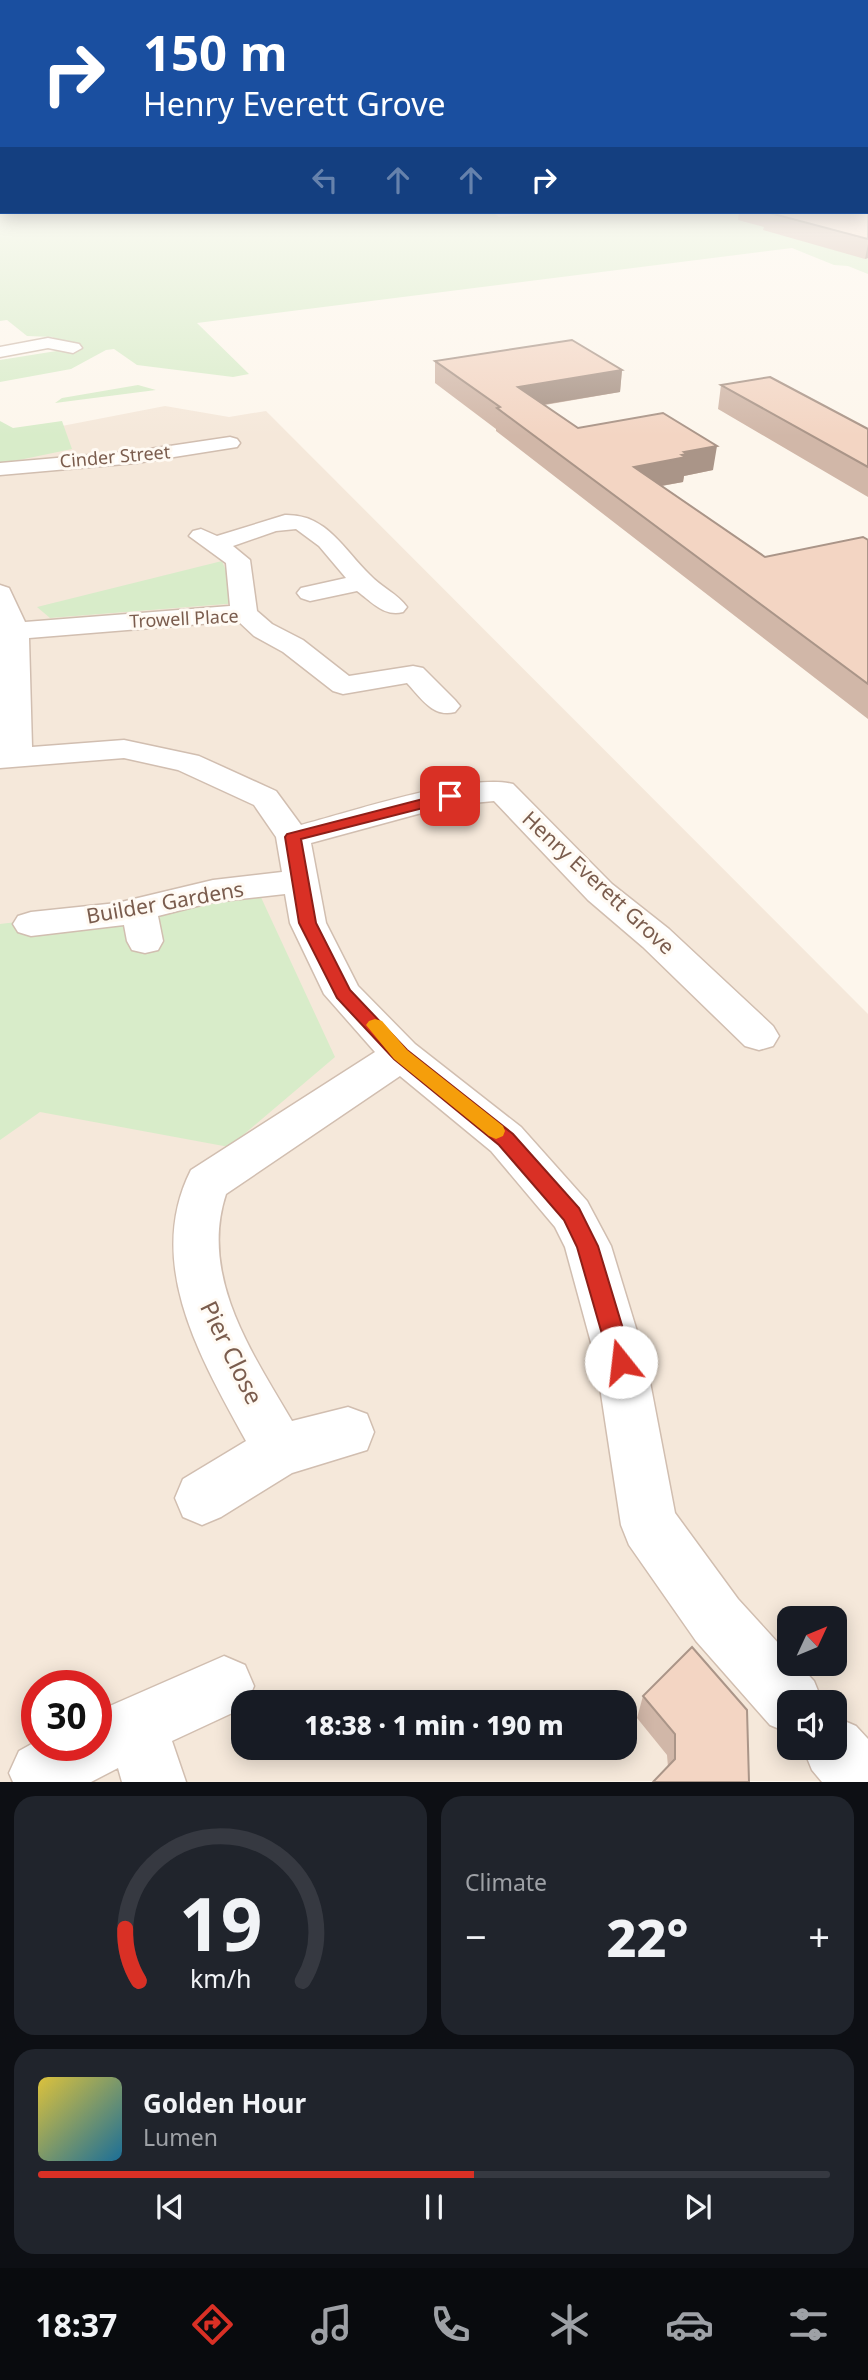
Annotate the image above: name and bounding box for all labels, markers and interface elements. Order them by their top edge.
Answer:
text: 150 m [143,19,288,85]
icon: right [28,28,119,119]
text: Henry Everett Grove [143,82,445,125]
icon: left [306,161,344,199]
icon: ahead [379,161,417,199]
icon: ahead [452,161,490,199]
icon: right [525,161,563,199]
street label: Cinder Street [59,439,172,473]
street label: Trowell Place [129,603,239,633]
pin [420,766,480,826]
icon: arrive [431,777,469,815]
street label: Henry Everett Grove [517,804,681,960]
street label: Builder Gardens [84,874,246,930]
street label: Pier Close [193,1295,272,1410]
position arrow [584,1325,658,1399]
north arrow [777,1606,847,1676]
map controls [777,1606,847,1760]
speed limit sign: 30 [21,1670,112,1761]
button: sound [777,1690,847,1760]
text: 18:38 · 1 min · 190 m [304,1707,564,1743]
text: Climate [465,1866,547,1898]
text: 19 [179,1874,262,1973]
text: 22° [606,1901,689,1972]
text: − [465,1910,487,1962]
text: + [808,1910,830,1962]
text: km/h [190,1961,251,1995]
text: Golden Hour [143,2085,306,2121]
text: Lumen [143,2121,218,2153]
icon: previous [151,2188,189,2226]
icon: pause [415,2188,453,2226]
icon: next [679,2188,717,2226]
icon: directions [188,2300,237,2349]
icon: music [307,2300,356,2349]
icon: phone [426,2300,475,2349]
icon: climate [545,2300,594,2349]
icon: car [665,2300,714,2349]
icon: filters [784,2300,833,2349]
text: 18:37 [35,2303,117,2346]

